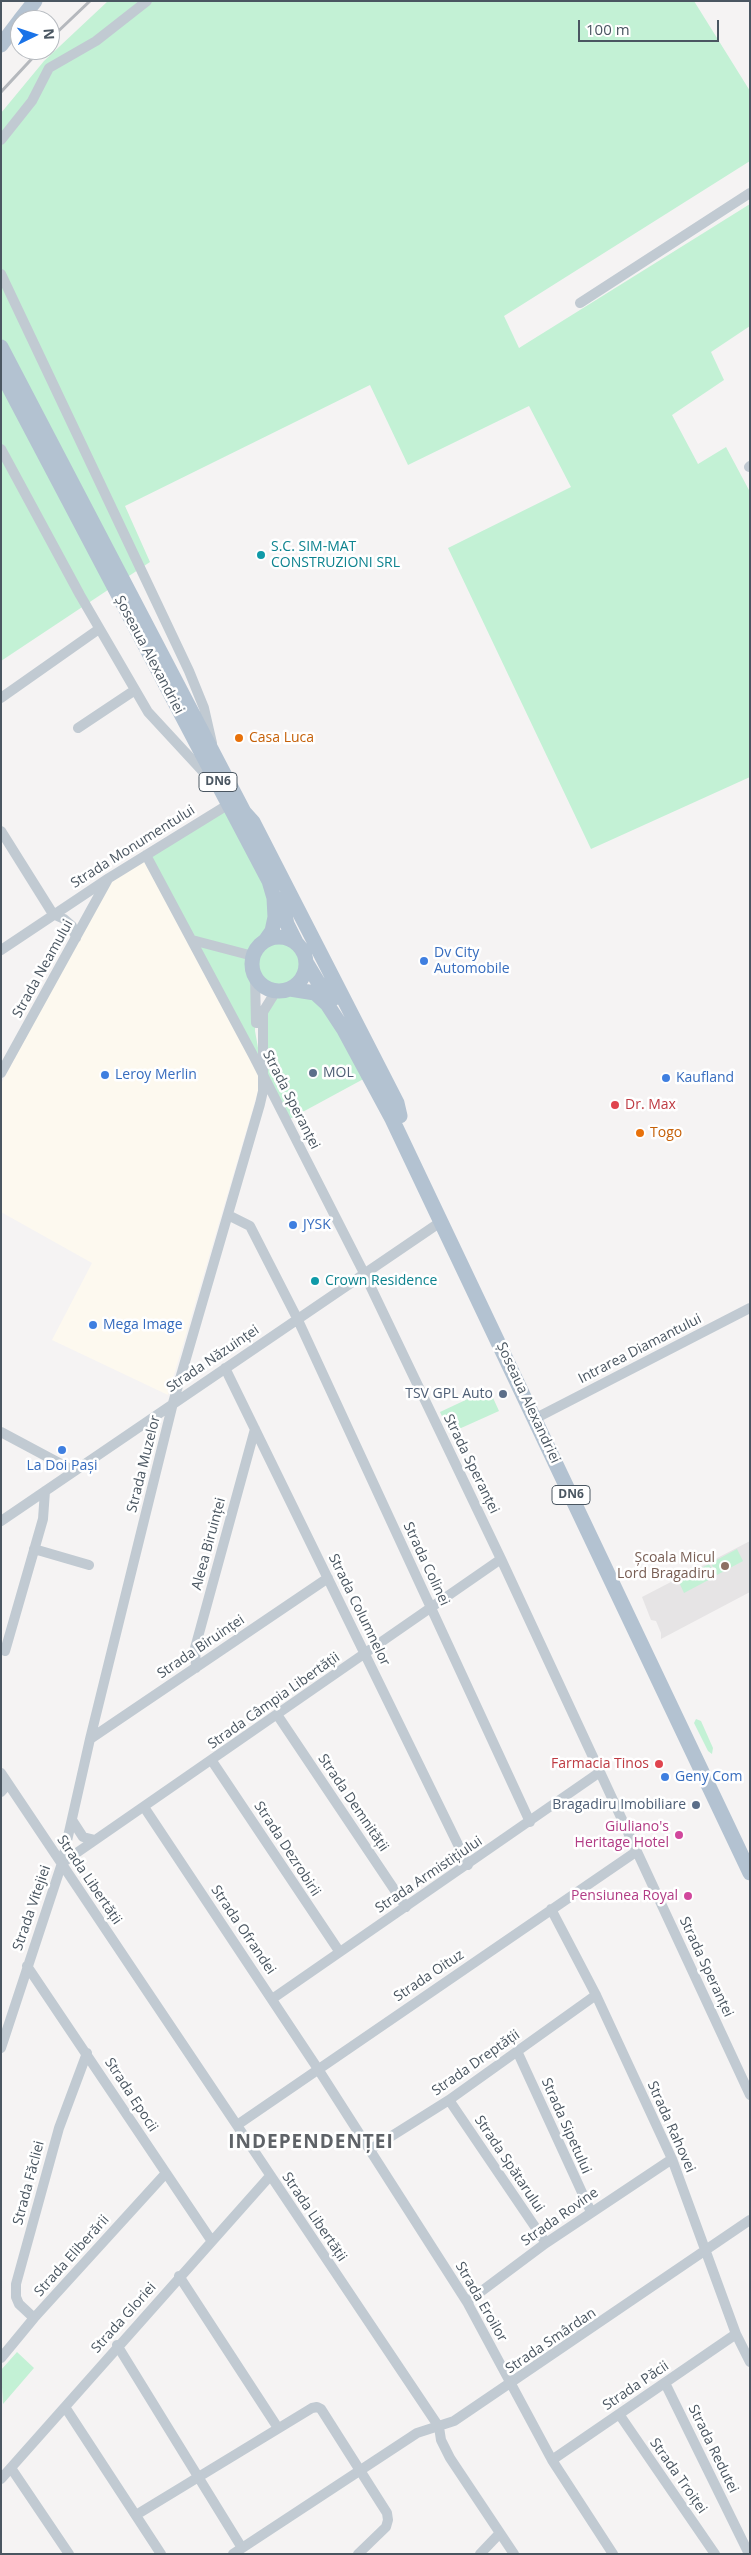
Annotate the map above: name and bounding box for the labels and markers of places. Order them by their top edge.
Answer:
place label: S.C. SIM-MAT CONSTRUZIONI SRL [271,539,400,572]
marker: S.C. SIM-MAT CONSTRUZIONI SRL [255,549,267,561]
place label: Casa Luca [249,730,314,746]
marker: Casa Luca [233,732,245,744]
place label: Dv City Automobile [434,945,510,978]
marker: Dv City Automobile [418,955,430,967]
place label: MOL [323,1065,354,1081]
place label: Leroy Merlin [115,1067,197,1083]
marker: MOL [307,1067,319,1079]
marker: Leroy Merlin [99,1069,111,1081]
place label: Kaufland [676,1070,734,1086]
marker: Kaufland [660,1072,672,1084]
place label: Dr. Max [625,1097,676,1113]
marker: Dr. Max [609,1099,621,1111]
place label: Togo [650,1125,682,1141]
marker: Togo [634,1127,646,1139]
place label: JYSK [303,1217,331,1233]
marker: JYSK [287,1219,299,1231]
place label: Crown Residence [325,1273,437,1289]
marker: Crown Residence [309,1275,321,1287]
place label: Mega Image [103,1317,183,1333]
marker: Mega Image [87,1319,99,1331]
place label: TSV GPL Auto [405,1386,493,1402]
marker: TSV GPL Auto [497,1388,509,1400]
marker: La Doi Pași [56,1444,68,1456]
place label: La Doi Pași [27,1458,97,1474]
place label: Școala Micul Lord Bragadiru [617,1550,715,1582]
marker: Școala Micul Lord Bragadiru [719,1560,731,1572]
place label: Farmacia Tinos [551,1756,649,1772]
marker: Farmacia Tinos [653,1758,665,1770]
place label: Geny Com [675,1769,742,1785]
marker: Geny Com [659,1771,671,1783]
place label: Bragadiru Imobiliare [552,1797,686,1813]
marker: Bragadiru Imobiliare [690,1799,702,1811]
place label: Giuliano's Heritage Hotel [575,1819,669,1851]
marker: Giuliano's Heritage Hotel [673,1829,685,1841]
place label: Pensiunea Royal [571,1888,678,1904]
marker: Pensiunea Royal [682,1890,694,1902]

